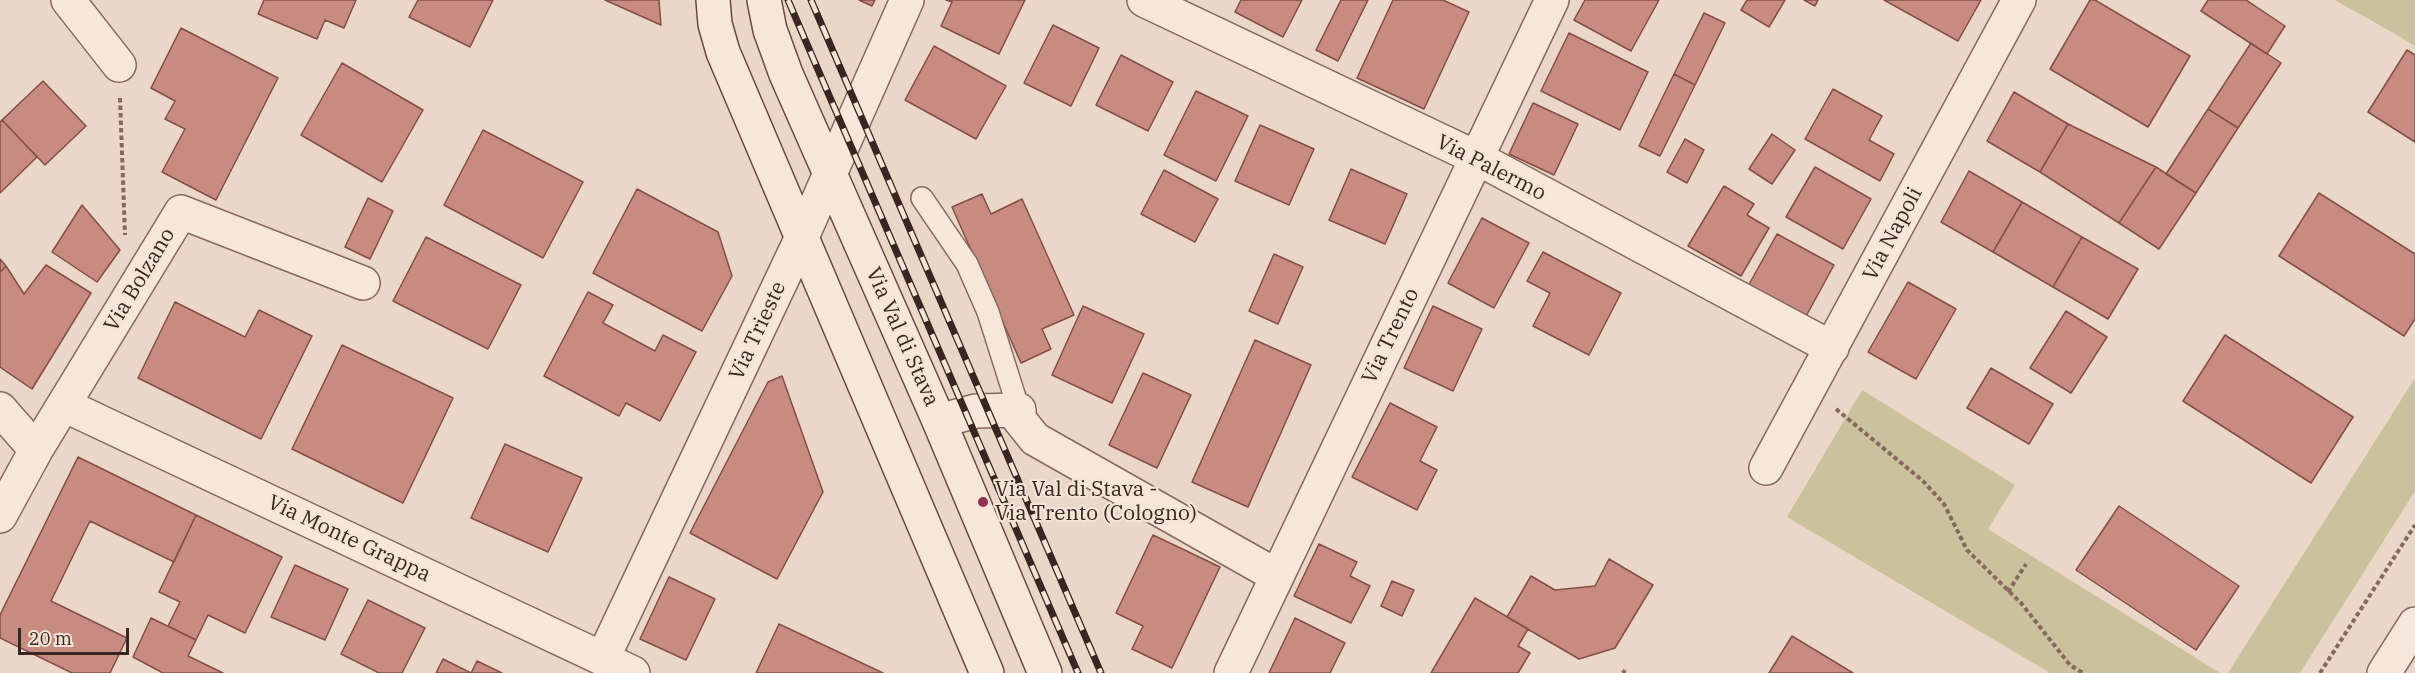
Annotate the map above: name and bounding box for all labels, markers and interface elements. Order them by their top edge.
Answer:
street label: Via Palermo [1432,130,1550,206]
street label: Via Napoli [1858,183,1928,285]
street label: Via Bolzano [99,224,181,336]
street label: Via Val di Stava [860,264,944,410]
street label: Via Trieste [724,278,792,384]
street label: Via Trento [1357,284,1425,388]
place label: Via Val di Stava - Via Trento (Cologno) [995,477,1197,527]
street label: Via Monte Grappa [264,490,434,588]
marker: Via Val di Stava - Via Trento (Cologno) [976,495,990,509]
scale bar [21,616,132,654]
text: 20 m [29,627,72,650]

